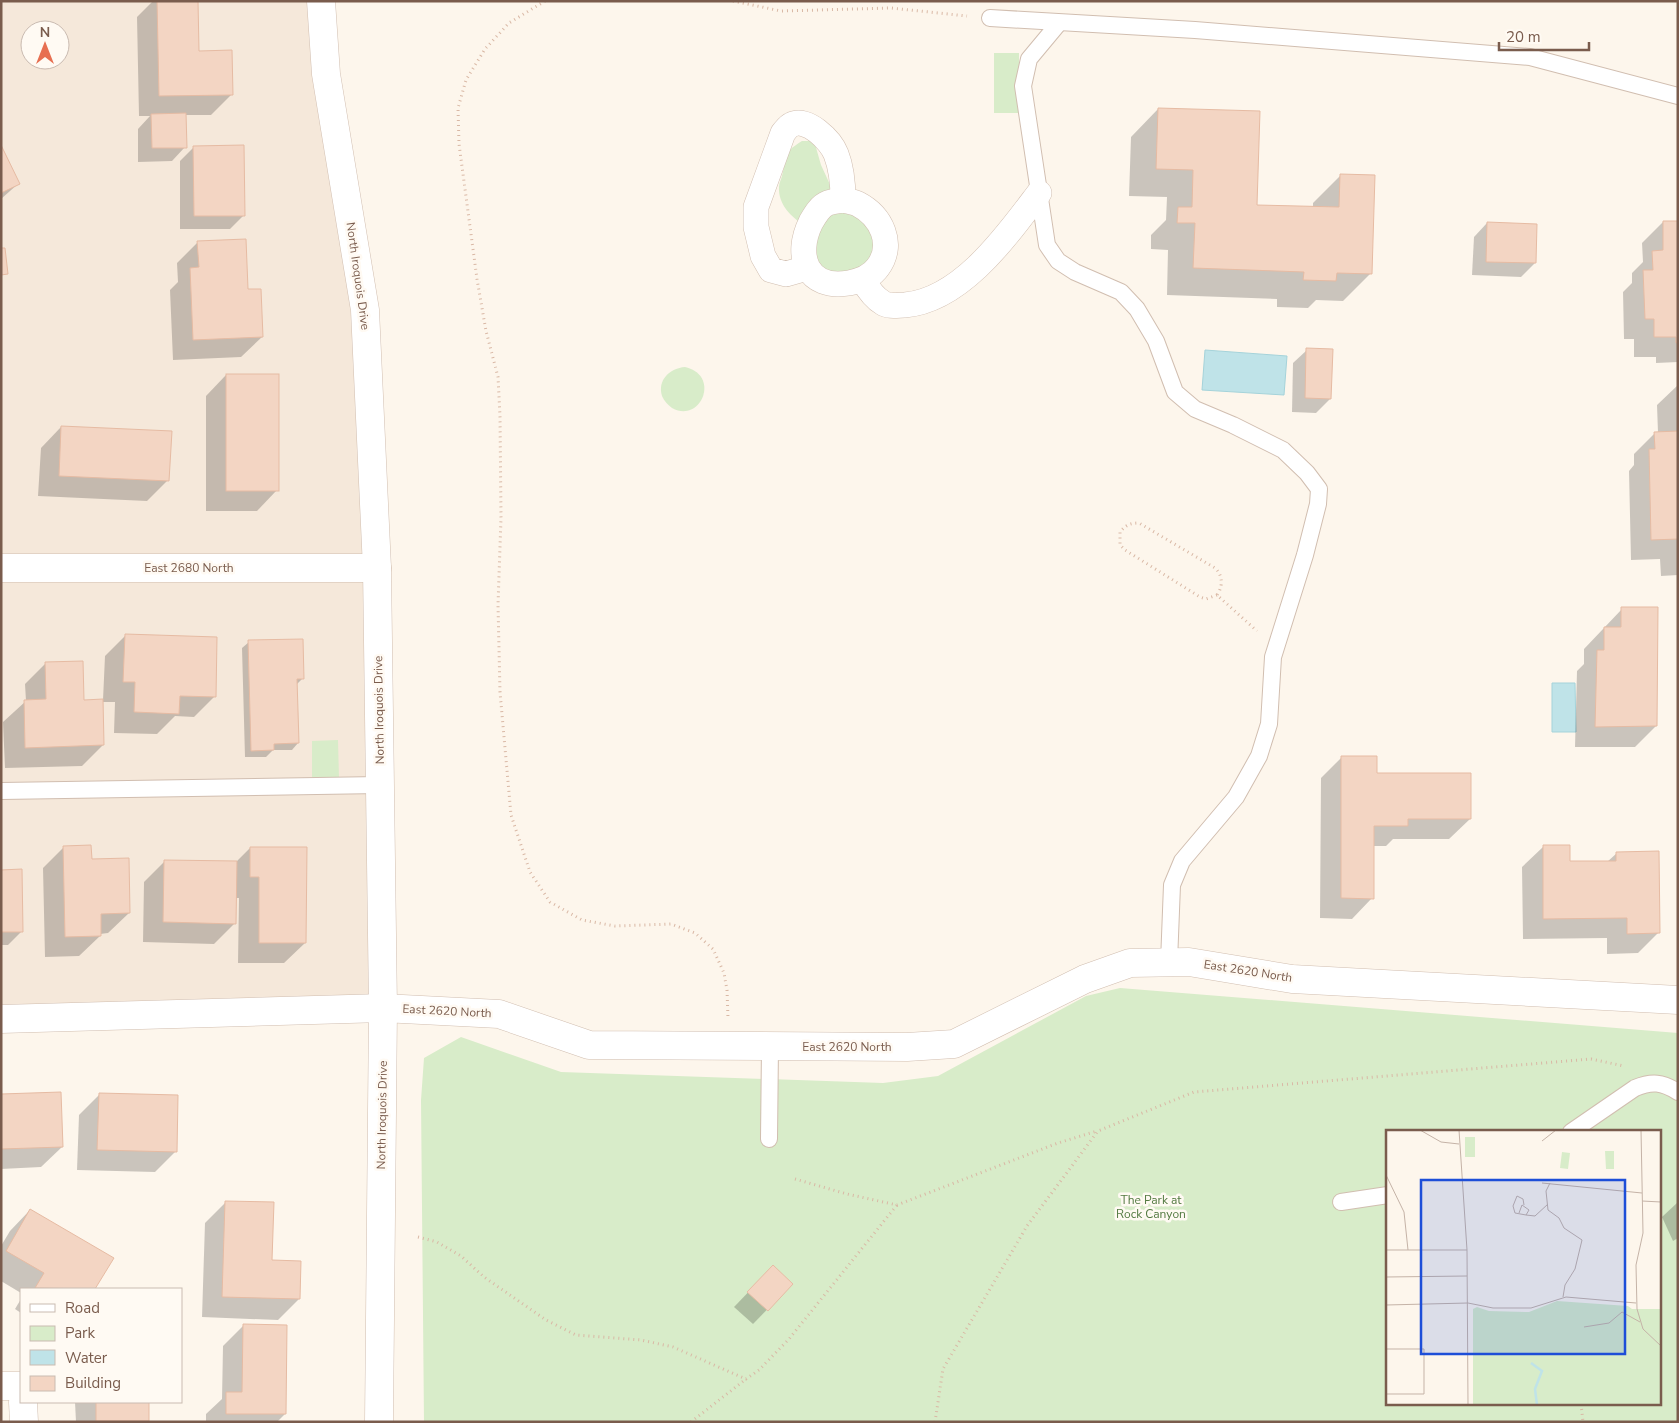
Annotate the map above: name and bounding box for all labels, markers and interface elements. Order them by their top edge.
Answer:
north arrow [20,20,70,70]
scale bar [1499,20,1589,52]
text: N [40,23,50,42]
text: 20 m [1506,27,1541,47]
street label: North Iroquois Drive [343,221,373,331]
street label: East 2680 North [144,560,234,576]
street label: North Iroquois Drive [370,656,388,764]
street label: East 2620 North [1203,956,1293,986]
street label: East 2620 North [402,1001,492,1021]
street label: East 2620 North [802,1039,892,1055]
street label: North Iroquois Drive [373,1061,391,1169]
inset map [1386,1130,1662,1406]
park label: The Park at Rock Canyon [1116,1192,1186,1222]
legend [20,1288,182,1403]
text: Road [65,1298,100,1318]
text: Park [65,1323,95,1343]
text: Water [65,1348,108,1368]
text: Building [65,1373,121,1393]

